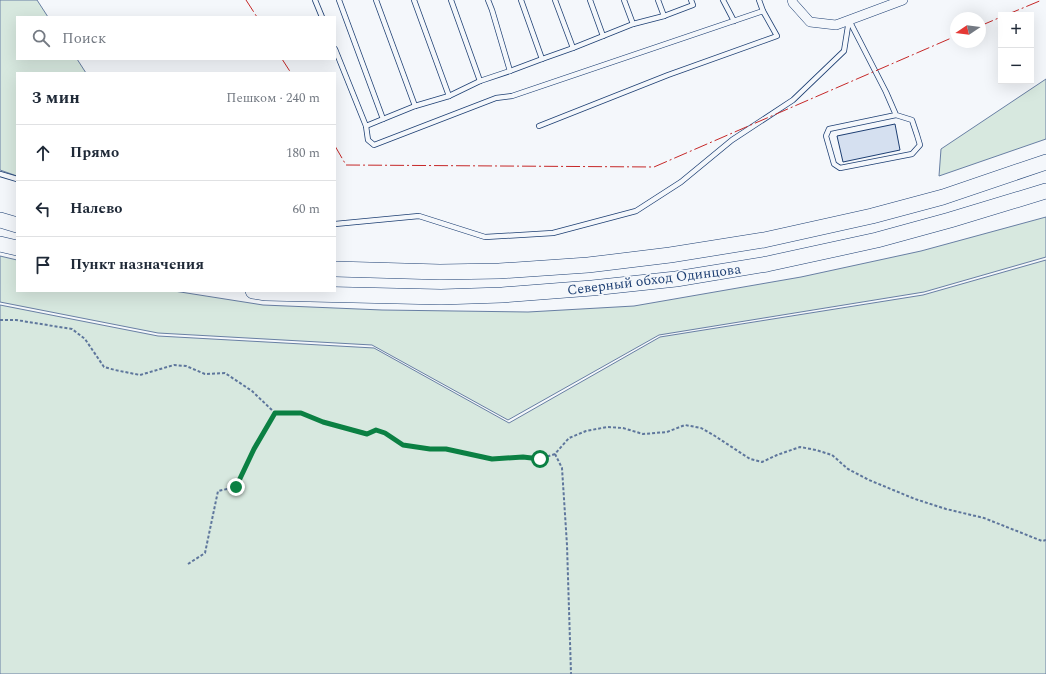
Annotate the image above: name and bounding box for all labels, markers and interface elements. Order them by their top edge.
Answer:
north arrow [950,12,986,48]
map controls [998,12,1034,84]
button: + [998,12,1034,48]
search box [16,16,336,60]
icon: search [30,27,52,49]
text: Поиск [62,27,106,50]
button: − [998,48,1034,84]
text: 3 мин [32,85,80,111]
text: Пешком · 240 m [226,88,320,108]
text: Прямо [70,141,119,164]
icon: ahead [32,142,54,164]
text: 180 m [286,143,320,163]
text: Налево [70,197,123,220]
icon: left [32,198,54,220]
text: 60 m [293,199,320,219]
text: Пункт назначения [70,253,204,276]
icon: arrive [32,254,54,276]
street label: Северный обход Одинцова [566,258,742,301]
route start [531,450,549,468]
route end [227,478,245,496]

